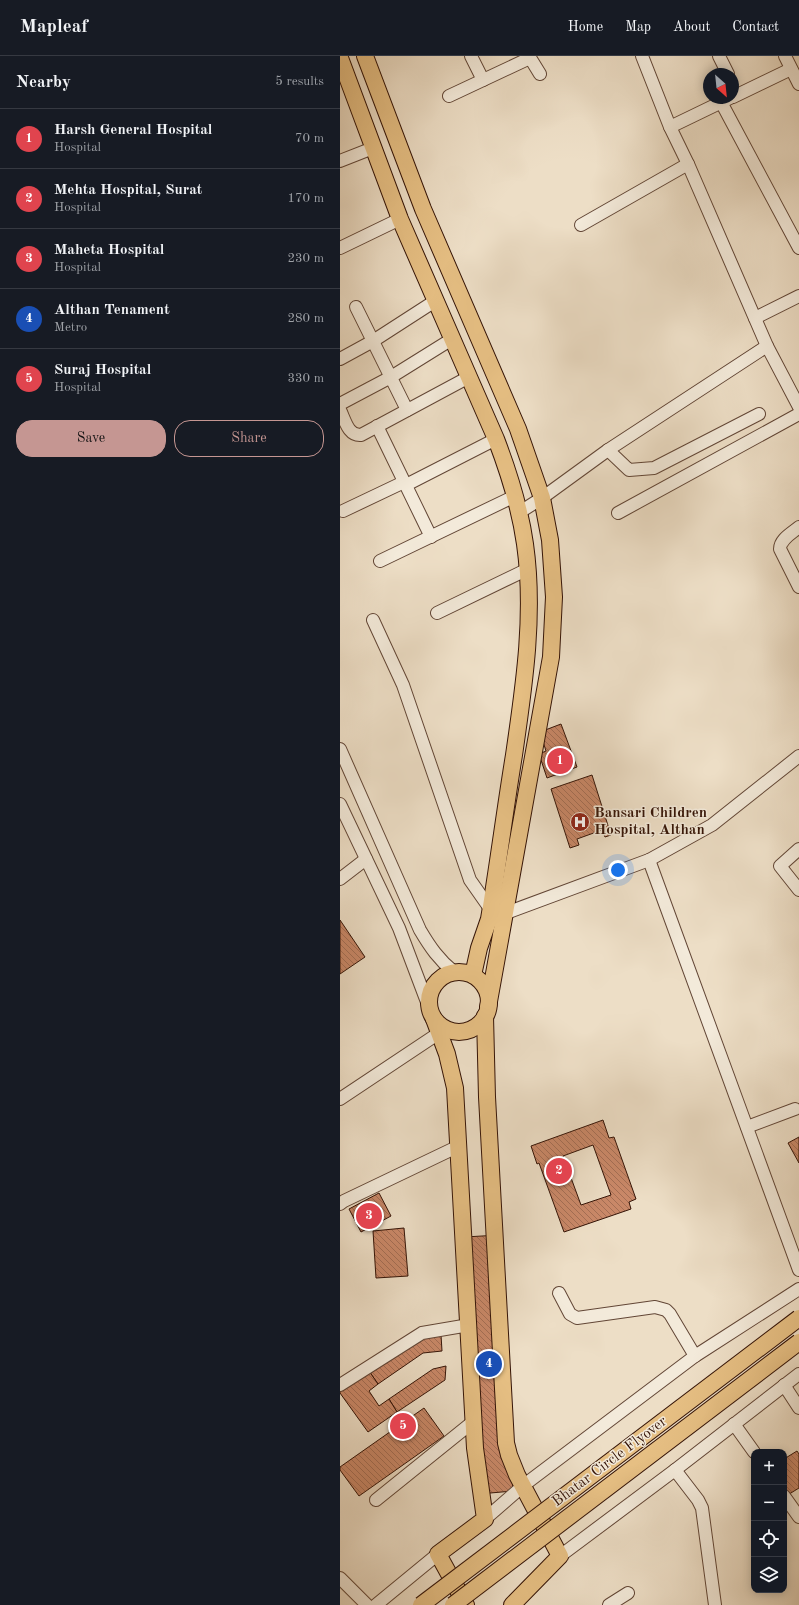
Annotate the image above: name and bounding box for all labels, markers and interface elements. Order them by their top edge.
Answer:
text: Mapleaf [20,18,88,37]
text: Home [568,20,603,34]
text: Map [625,20,651,34]
text: About [673,20,710,34]
text: Contact [732,20,779,34]
north arrow [703,68,739,104]
text: Nearby [16,74,71,91]
text: 5 results [275,75,324,88]
text: Harsh General Hospital [54,123,212,138]
text: 1 [25,132,33,145]
text: 70 m [295,132,324,145]
text: Hospital [54,141,101,154]
text: Mehta Hospital, Surat [54,183,202,198]
text: 2 [25,192,33,205]
text: 170 m [287,192,324,205]
text: Hospital [54,201,101,214]
text: Maheta Hospital [54,243,164,258]
text: 3 [25,252,33,265]
text: 230 m [287,252,324,265]
text: Hospital [54,261,101,274]
text: Althan Tenament [54,303,170,318]
text: 4 [25,312,33,325]
text: 280 m [287,312,324,325]
text: Metro [54,321,87,334]
text: Suraj Hospital [54,363,151,378]
text: 5 [25,372,33,385]
text: 330 m [287,372,324,385]
text: Hospital [54,381,101,394]
button: Save [16,420,166,457]
button: Share [174,420,324,457]
pin: 1 [547,746,573,776]
place label: Bansari Children Hospital, Althan [594,806,707,838]
hospital icon: Bansari Children Hospital, Althan [569,811,591,833]
your location [608,860,628,880]
pin: 2 [546,1156,572,1186]
pin: 3 [356,1201,382,1231]
pin: 4 [476,1349,502,1379]
pin: 5 [390,1411,416,1441]
street label: Bhatar Circle Flyover [550,1414,670,1510]
map controls [751,1449,787,1593]
button: + [751,1449,787,1485]
button: − [751,1485,787,1521]
button: locate [751,1521,787,1557]
button: layers [751,1557,787,1593]

